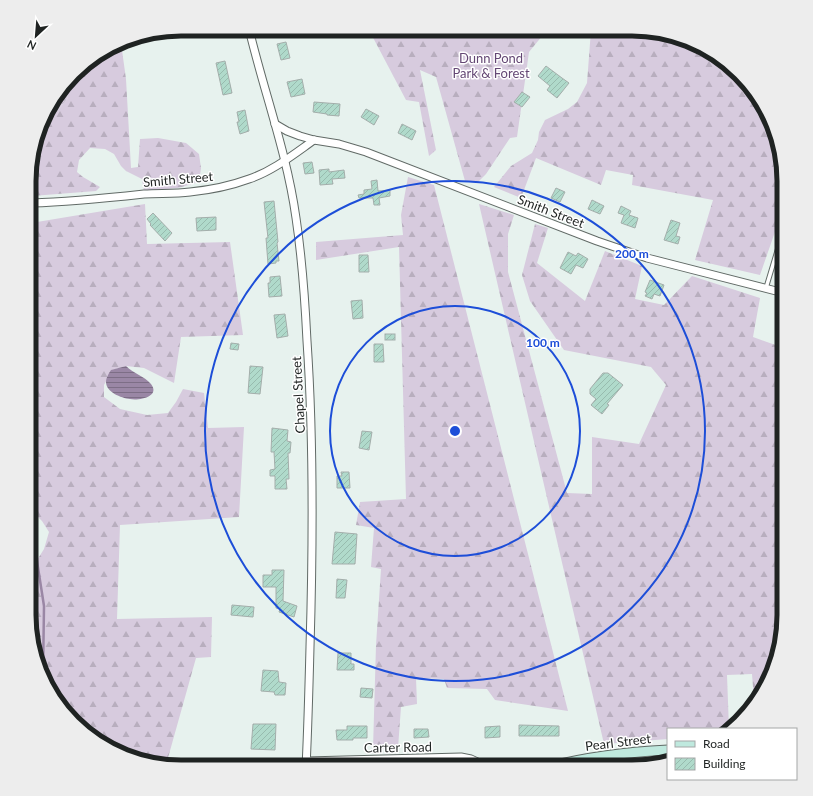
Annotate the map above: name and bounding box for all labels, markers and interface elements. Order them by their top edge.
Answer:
north arrow [16,16,56,56]
text: N [25,38,38,53]
park label: Dunn Pond Park & Forest [452,50,530,81]
street label: Smith Street [142,168,214,190]
street label: Smith Street [515,191,587,231]
text: 200 m [615,246,649,261]
text: 100 m [526,335,560,350]
street label: Chapel Street [288,356,308,434]
centre of rings [448,424,462,438]
legend [667,728,797,780]
street label: Pearl Street [584,730,652,754]
text: Road [703,736,730,751]
street label: Carter Road [364,738,432,756]
text: Building [703,756,746,771]

